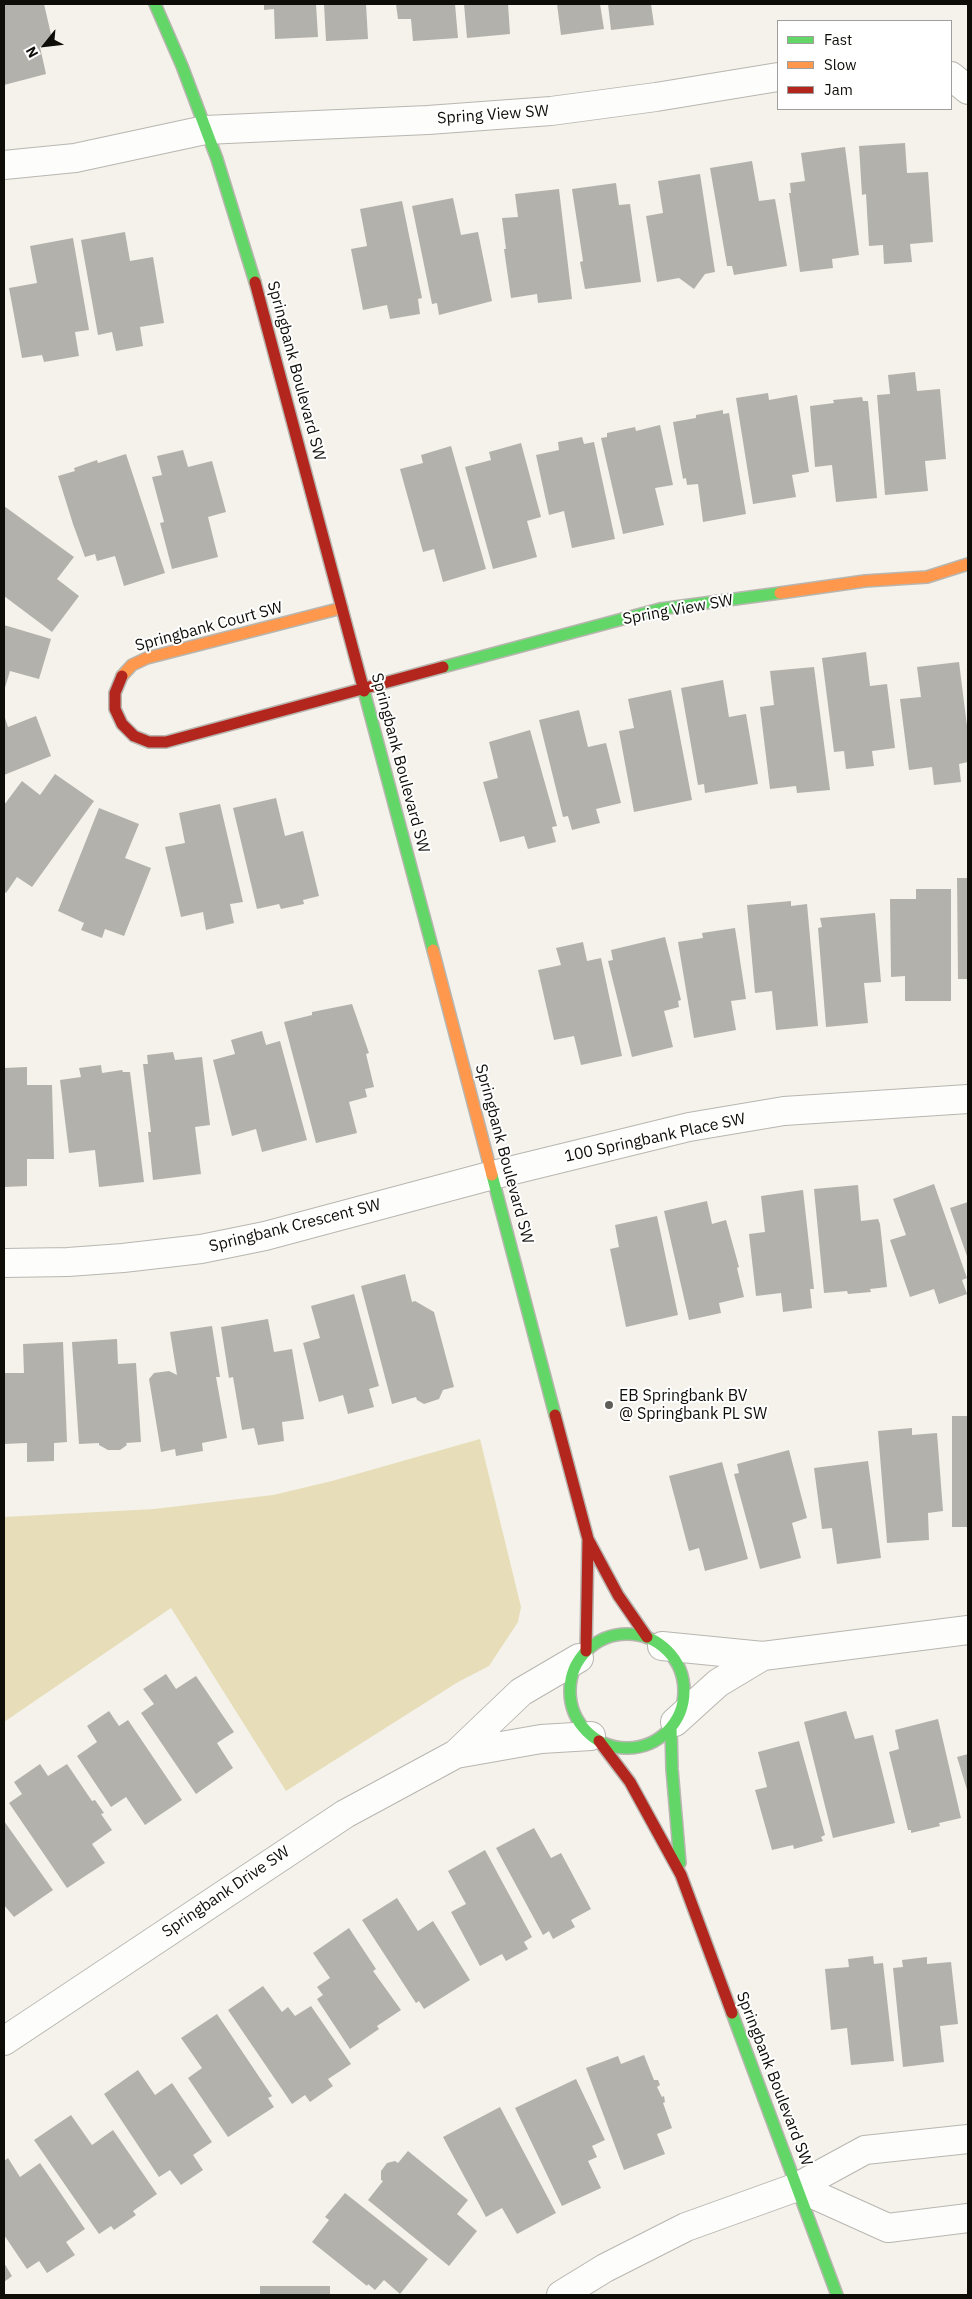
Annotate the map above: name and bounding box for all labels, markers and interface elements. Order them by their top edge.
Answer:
north arrow [20,20,70,70]
legend [777,20,952,110]
text: Fast [824,30,852,49]
text: N [22,43,42,61]
text: Slow [824,55,857,74]
text: Jam [824,80,853,99]
street label: Spring View SW [437,102,549,128]
street label: Springbank Boulevard SW [263,279,329,463]
street label: Spring View SW [621,591,735,629]
street label: Springbank Court SW [133,598,285,656]
street label: Springbank Boulevard SW [367,671,433,855]
street label: Springbank Boulevard SW [471,1062,537,1246]
street label: 100 Springbank Place SW [563,1109,747,1167]
street label: Springbank Crescent SW [207,1195,383,1257]
place label: EB Springbank BV @ Springbank PL SW [619,1386,767,1424]
marker: EB Springbank BV @ Springbank PL SW [603,1399,615,1411]
street label: Springbank Drive SW [159,1842,293,1942]
street label: Springbank Boulevard SW [732,1989,816,2169]

